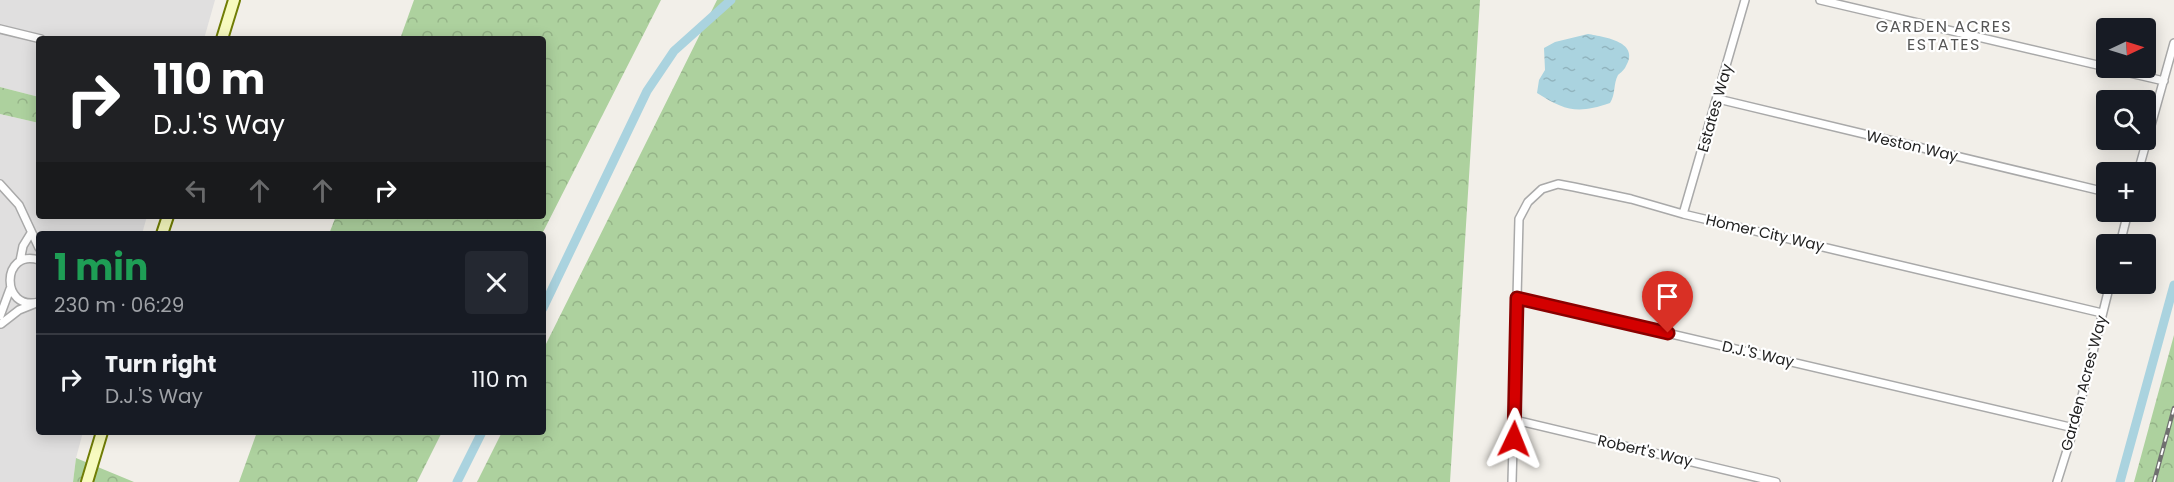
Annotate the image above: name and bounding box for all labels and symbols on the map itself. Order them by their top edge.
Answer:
district label: GARDEN ACRES ESTATES [1876,15,2012,56]
north arrow [2096,18,2156,78]
street label: Estates Way [1692,61,1737,154]
street label: Weston Way [1864,125,1961,166]
street label: Homer City Way [1704,209,1827,256]
pin [1642,271,1693,333]
street label: Garden Acres Way [2055,312,2112,453]
street label: D.J.'S Way [1720,335,1797,372]
position arrow [1482,407,1546,471]
street label: Robert's Way [1596,429,1695,472]

